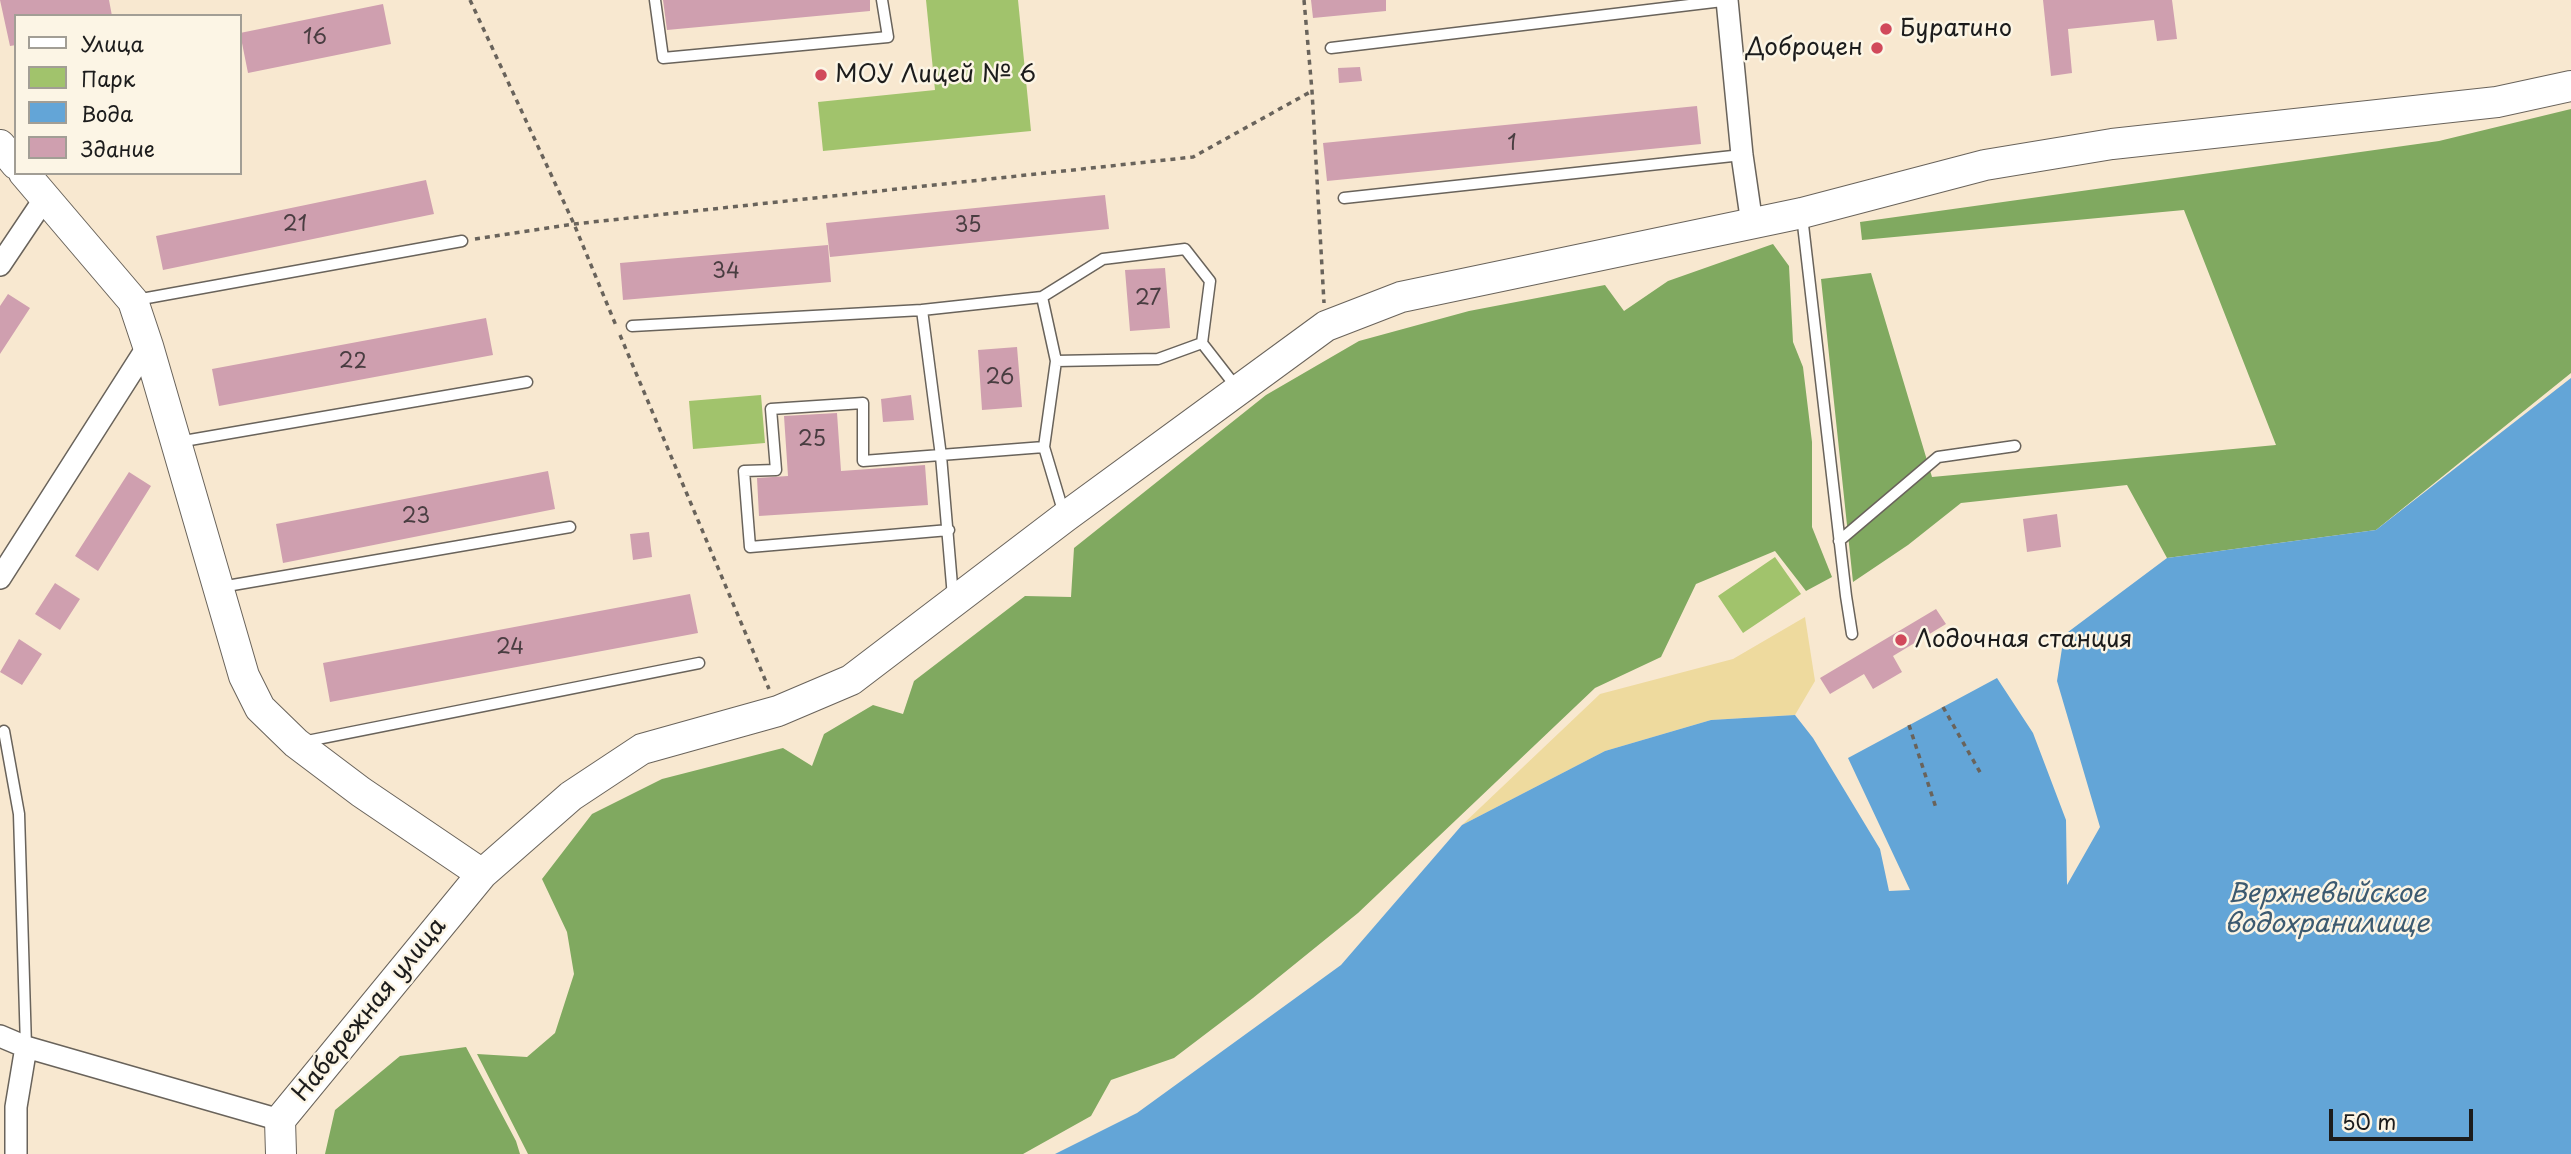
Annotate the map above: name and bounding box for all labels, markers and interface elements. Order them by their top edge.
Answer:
legend [14,14,242,175]
place label: Буратино [1900,15,2012,43]
marker: Буратино [1878,21,1894,37]
house number: 16 [303,25,327,51]
text: Улица [81,27,144,59]
place label: Доброцен [1746,34,1863,62]
marker: Доброцен [1869,40,1885,56]
place label: МОУ Лицей № 6 [835,61,1036,89]
text: Парк [81,62,135,94]
marker: МОУ Лицей № 6 [813,67,829,83]
text: Вода [81,97,133,129]
house number: 1 [1507,131,1517,157]
text: Здание [81,132,155,164]
house number: 21 [283,212,307,238]
house number: 35 [955,213,981,239]
house number: 34 [712,259,740,285]
house number: 27 [1135,286,1161,312]
house number: 22 [339,349,367,375]
house number: 26 [986,365,1014,391]
house number: 25 [798,427,826,453]
house number: 23 [402,504,430,530]
place label: Лодочная станция [1915,626,2133,654]
marker: Лодочная станция [1893,632,1909,648]
house number: 24 [496,635,524,661]
water label: Верхневыйское водохранилище [2224,879,2430,940]
street label: Набережная улица [287,912,453,1108]
scale bar [2333,1094,2476,1138]
text: 50 m [2342,1105,2396,1137]

